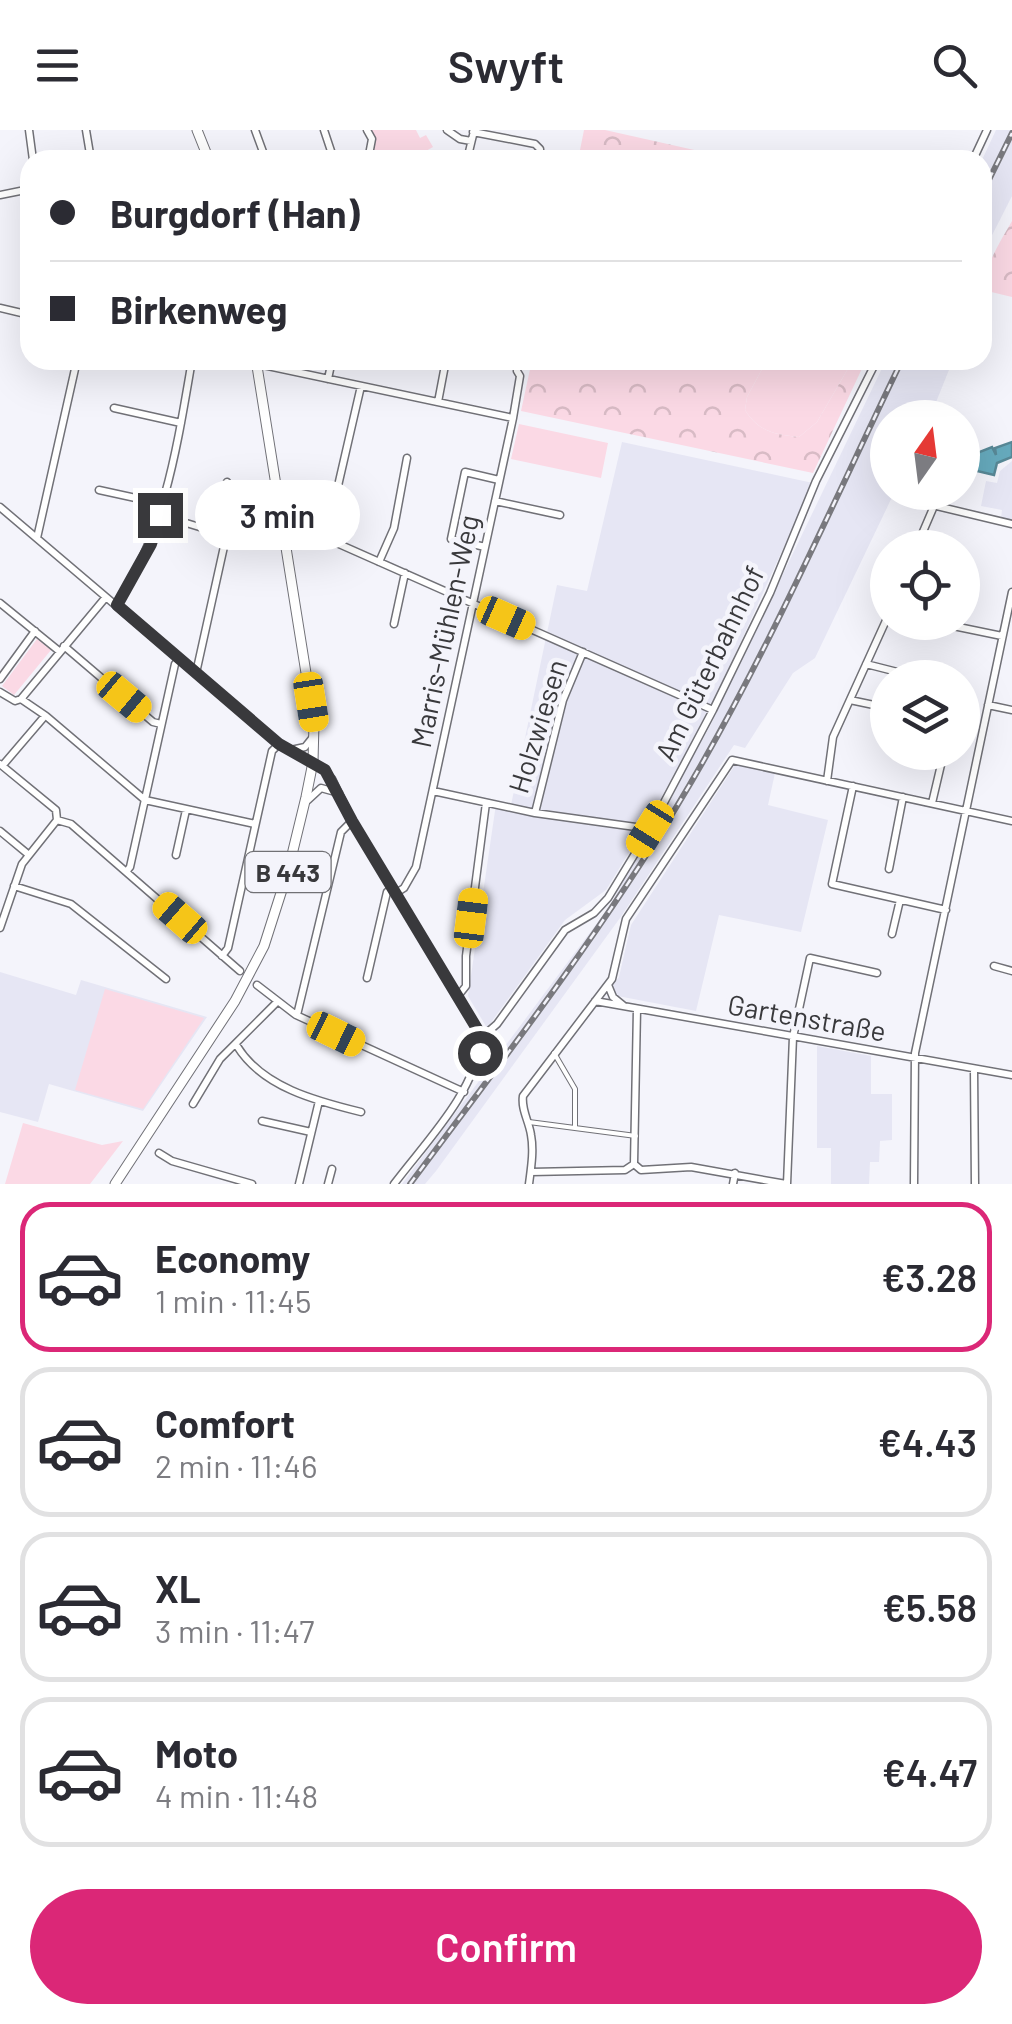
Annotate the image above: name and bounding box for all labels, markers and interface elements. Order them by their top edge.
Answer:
icon: menu [30,38,85,93]
text: Swyft [448,38,564,92]
icon: search [927,38,982,93]
text: Burgdorf (Han) [110,190,360,236]
text: Birkenweg [110,286,287,332]
north arrow [870,400,980,510]
map controls [870,400,980,770]
callout: 3 min [195,480,360,550]
route end [138,493,183,538]
text: 3 min [240,496,315,534]
street label: Marris-Mühlen-Weg [403,512,485,750]
button: locate [870,530,980,640]
street label: Am Güterbahnhof [647,560,771,766]
car [472,592,540,644]
street label: Holzwiesen [501,655,573,797]
button: layers [870,660,980,770]
car [91,666,157,728]
car [291,670,331,734]
car [621,796,679,862]
road number: B 443 [246,852,330,892]
car [452,886,490,950]
car [148,887,212,949]
street label: Gartenstraße [725,986,889,1048]
car [302,1007,370,1061]
route start [458,1031,503,1076]
icon: car [35,1232,125,1322]
text: Economy [155,1235,310,1281]
text: €3.28 [881,1254,977,1300]
text: 1 min · 11:45 [155,1281,311,1319]
icon: car [35,1397,125,1487]
text: Comfort [155,1400,295,1446]
text: €4.43 [878,1419,977,1465]
text: 2 min · 11:46 [155,1446,317,1484]
icon: car [35,1562,125,1652]
text: XL [155,1565,201,1611]
text: €5.58 [882,1584,977,1630]
text: 3 min · 11:47 [155,1611,314,1649]
icon: car [35,1727,125,1817]
text: Moto [155,1730,238,1776]
text: €4.47 [882,1749,977,1795]
text: 4 min · 11:48 [155,1776,318,1814]
button: Confirm [30,1889,982,2004]

